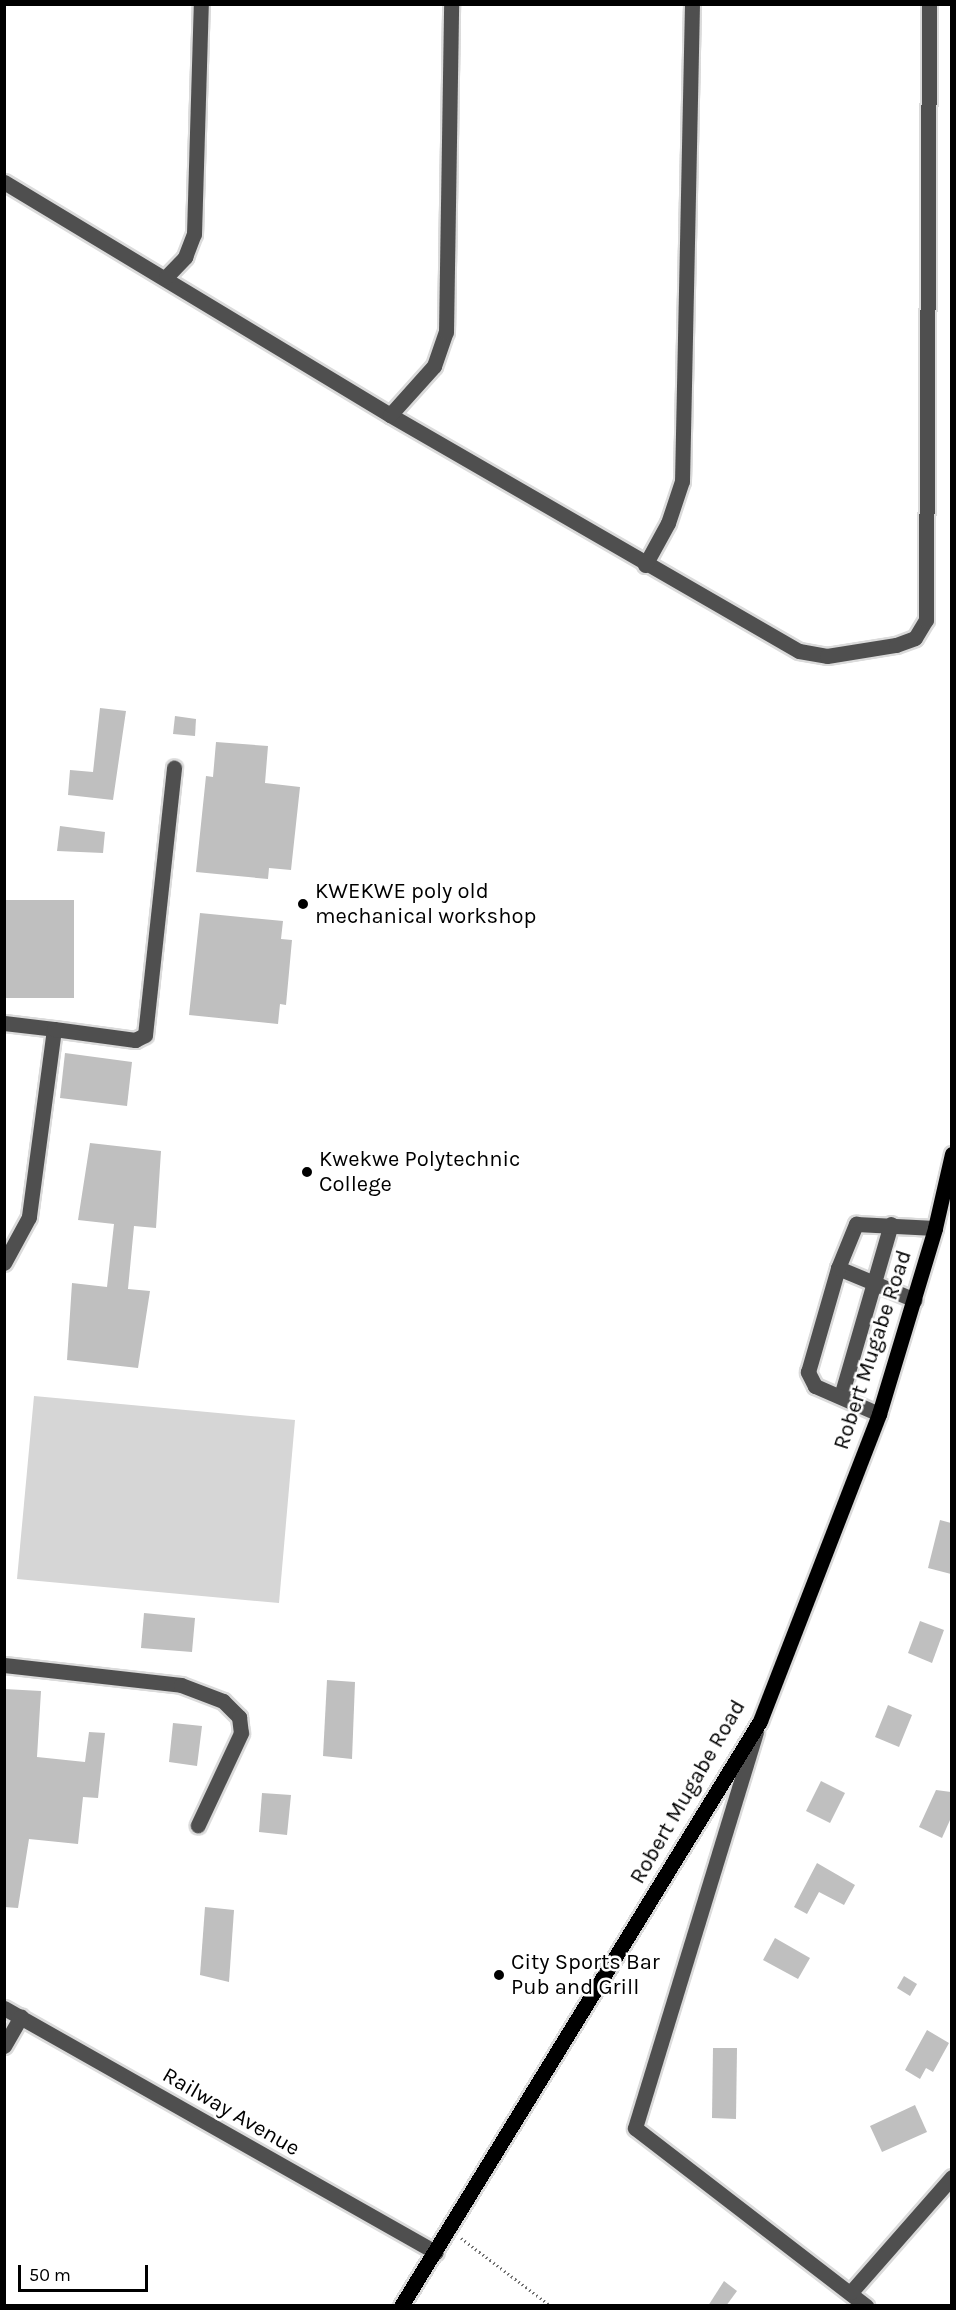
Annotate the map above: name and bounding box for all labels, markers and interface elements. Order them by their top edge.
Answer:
place label: KWEKWE poly old mechanical workshop [315,878,536,930]
marker: KWEKWE poly old mechanical workshop [296,897,310,911]
place label: Kwekwe Polytechnic College [319,1146,520,1198]
marker: Kwekwe Polytechnic College [300,1165,314,1179]
street label: Robert Mugabe Road [828,1247,918,1453]
street label: Robert Mugabe Road [625,1695,751,1889]
place label: City Sports Bar Pub and Grill [511,1949,660,2000]
marker: City Sports Bar Pub and Grill [492,1968,506,1982]
street label: Railway Avenue [158,2062,304,2162]
scale bar [21,2253,152,2291]
text: 50 m [29,2264,71,2286]

